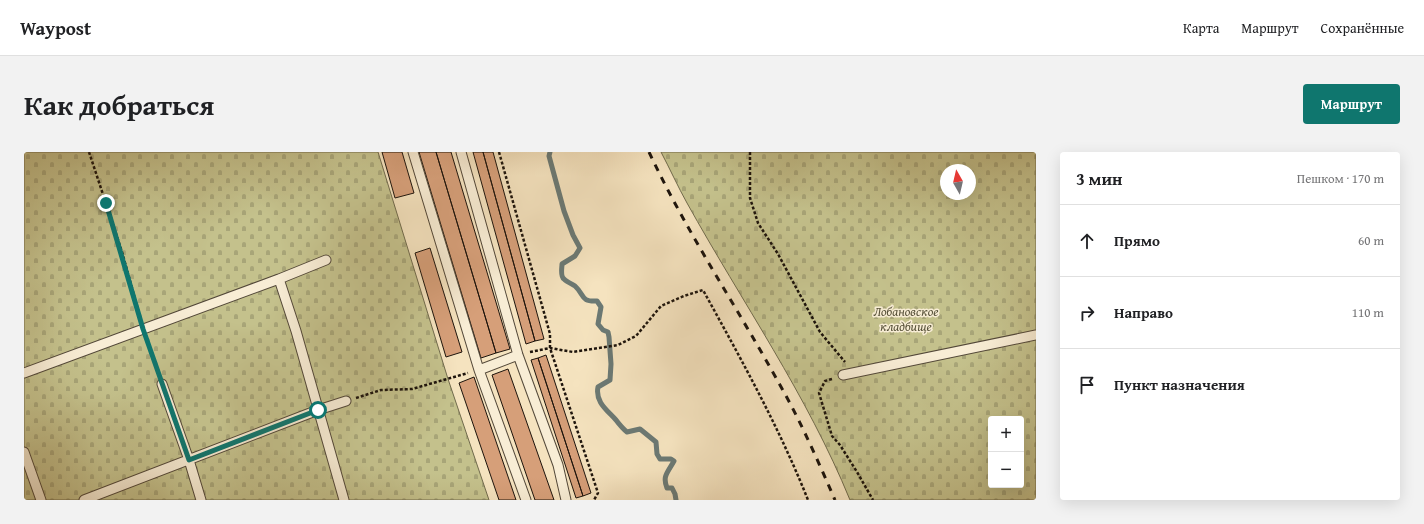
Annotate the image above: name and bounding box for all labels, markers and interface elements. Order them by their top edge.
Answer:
text: Waypost [20,14,91,42]
text: Карта [1183,18,1219,38]
text: Маршрут [1241,18,1299,38]
text: Сохранённые [1321,18,1404,38]
text: Как добраться [24,84,214,125]
button: Маршрут [1303,84,1400,124]
north arrow [940,164,976,200]
text: 3 мин [1076,166,1122,191]
text: Пешком · 170 m [1297,169,1384,188]
route end [97,194,115,212]
icon: ahead [1076,230,1098,252]
text: Прямо [1114,230,1160,251]
text: 60 m [1358,231,1384,250]
park label: Лобановское кладбище [874,302,938,336]
icon: right [1076,302,1098,324]
text: Направо [1114,302,1173,323]
text: 110 m [1352,303,1384,322]
icon: arrive [1076,374,1098,396]
text: Пункт назначения [1114,374,1245,395]
route start [309,401,327,419]
map controls [988,416,1024,488]
button: + [988,416,1024,452]
button: − [988,452,1024,488]

